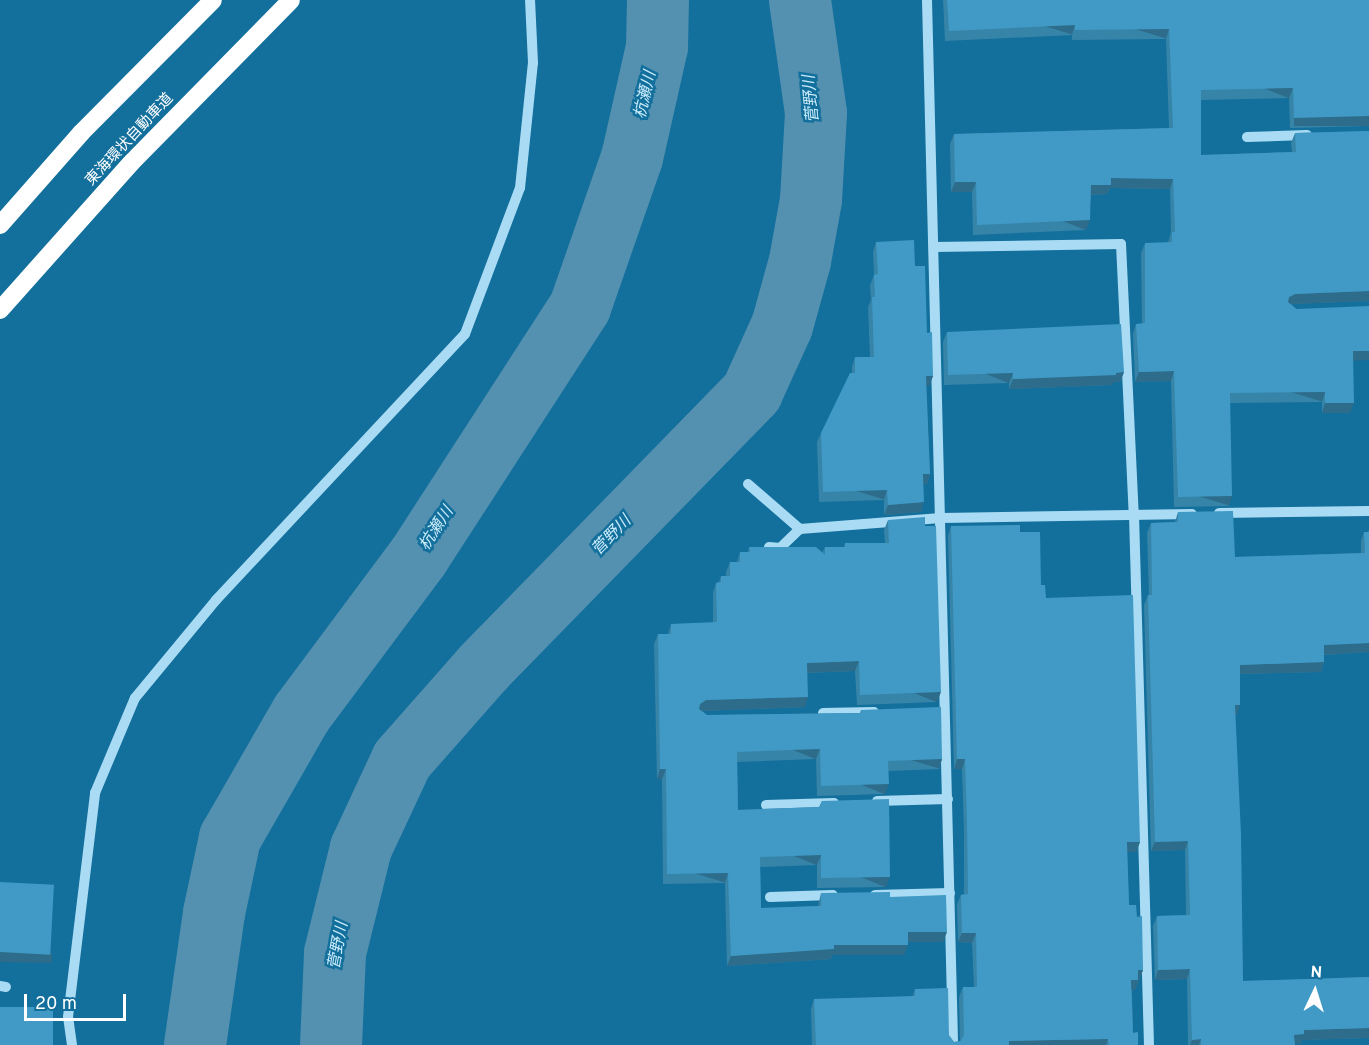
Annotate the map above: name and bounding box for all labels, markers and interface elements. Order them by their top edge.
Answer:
water label: 杭瀬川 [631,69,661,121]
water label: 菅野川 [800,74,824,124]
street label: 東海環状自動車道 [82,90,178,190]
water label: 杭瀬川 [416,504,458,554]
water label: 菅野川 [588,512,636,560]
water label: 菅野川 [325,921,353,971]
north arrow [1285,961,1345,1021]
text: N [1310,963,1323,983]
scale bar [27,982,129,1020]
text: 20 m [35,993,77,1016]

